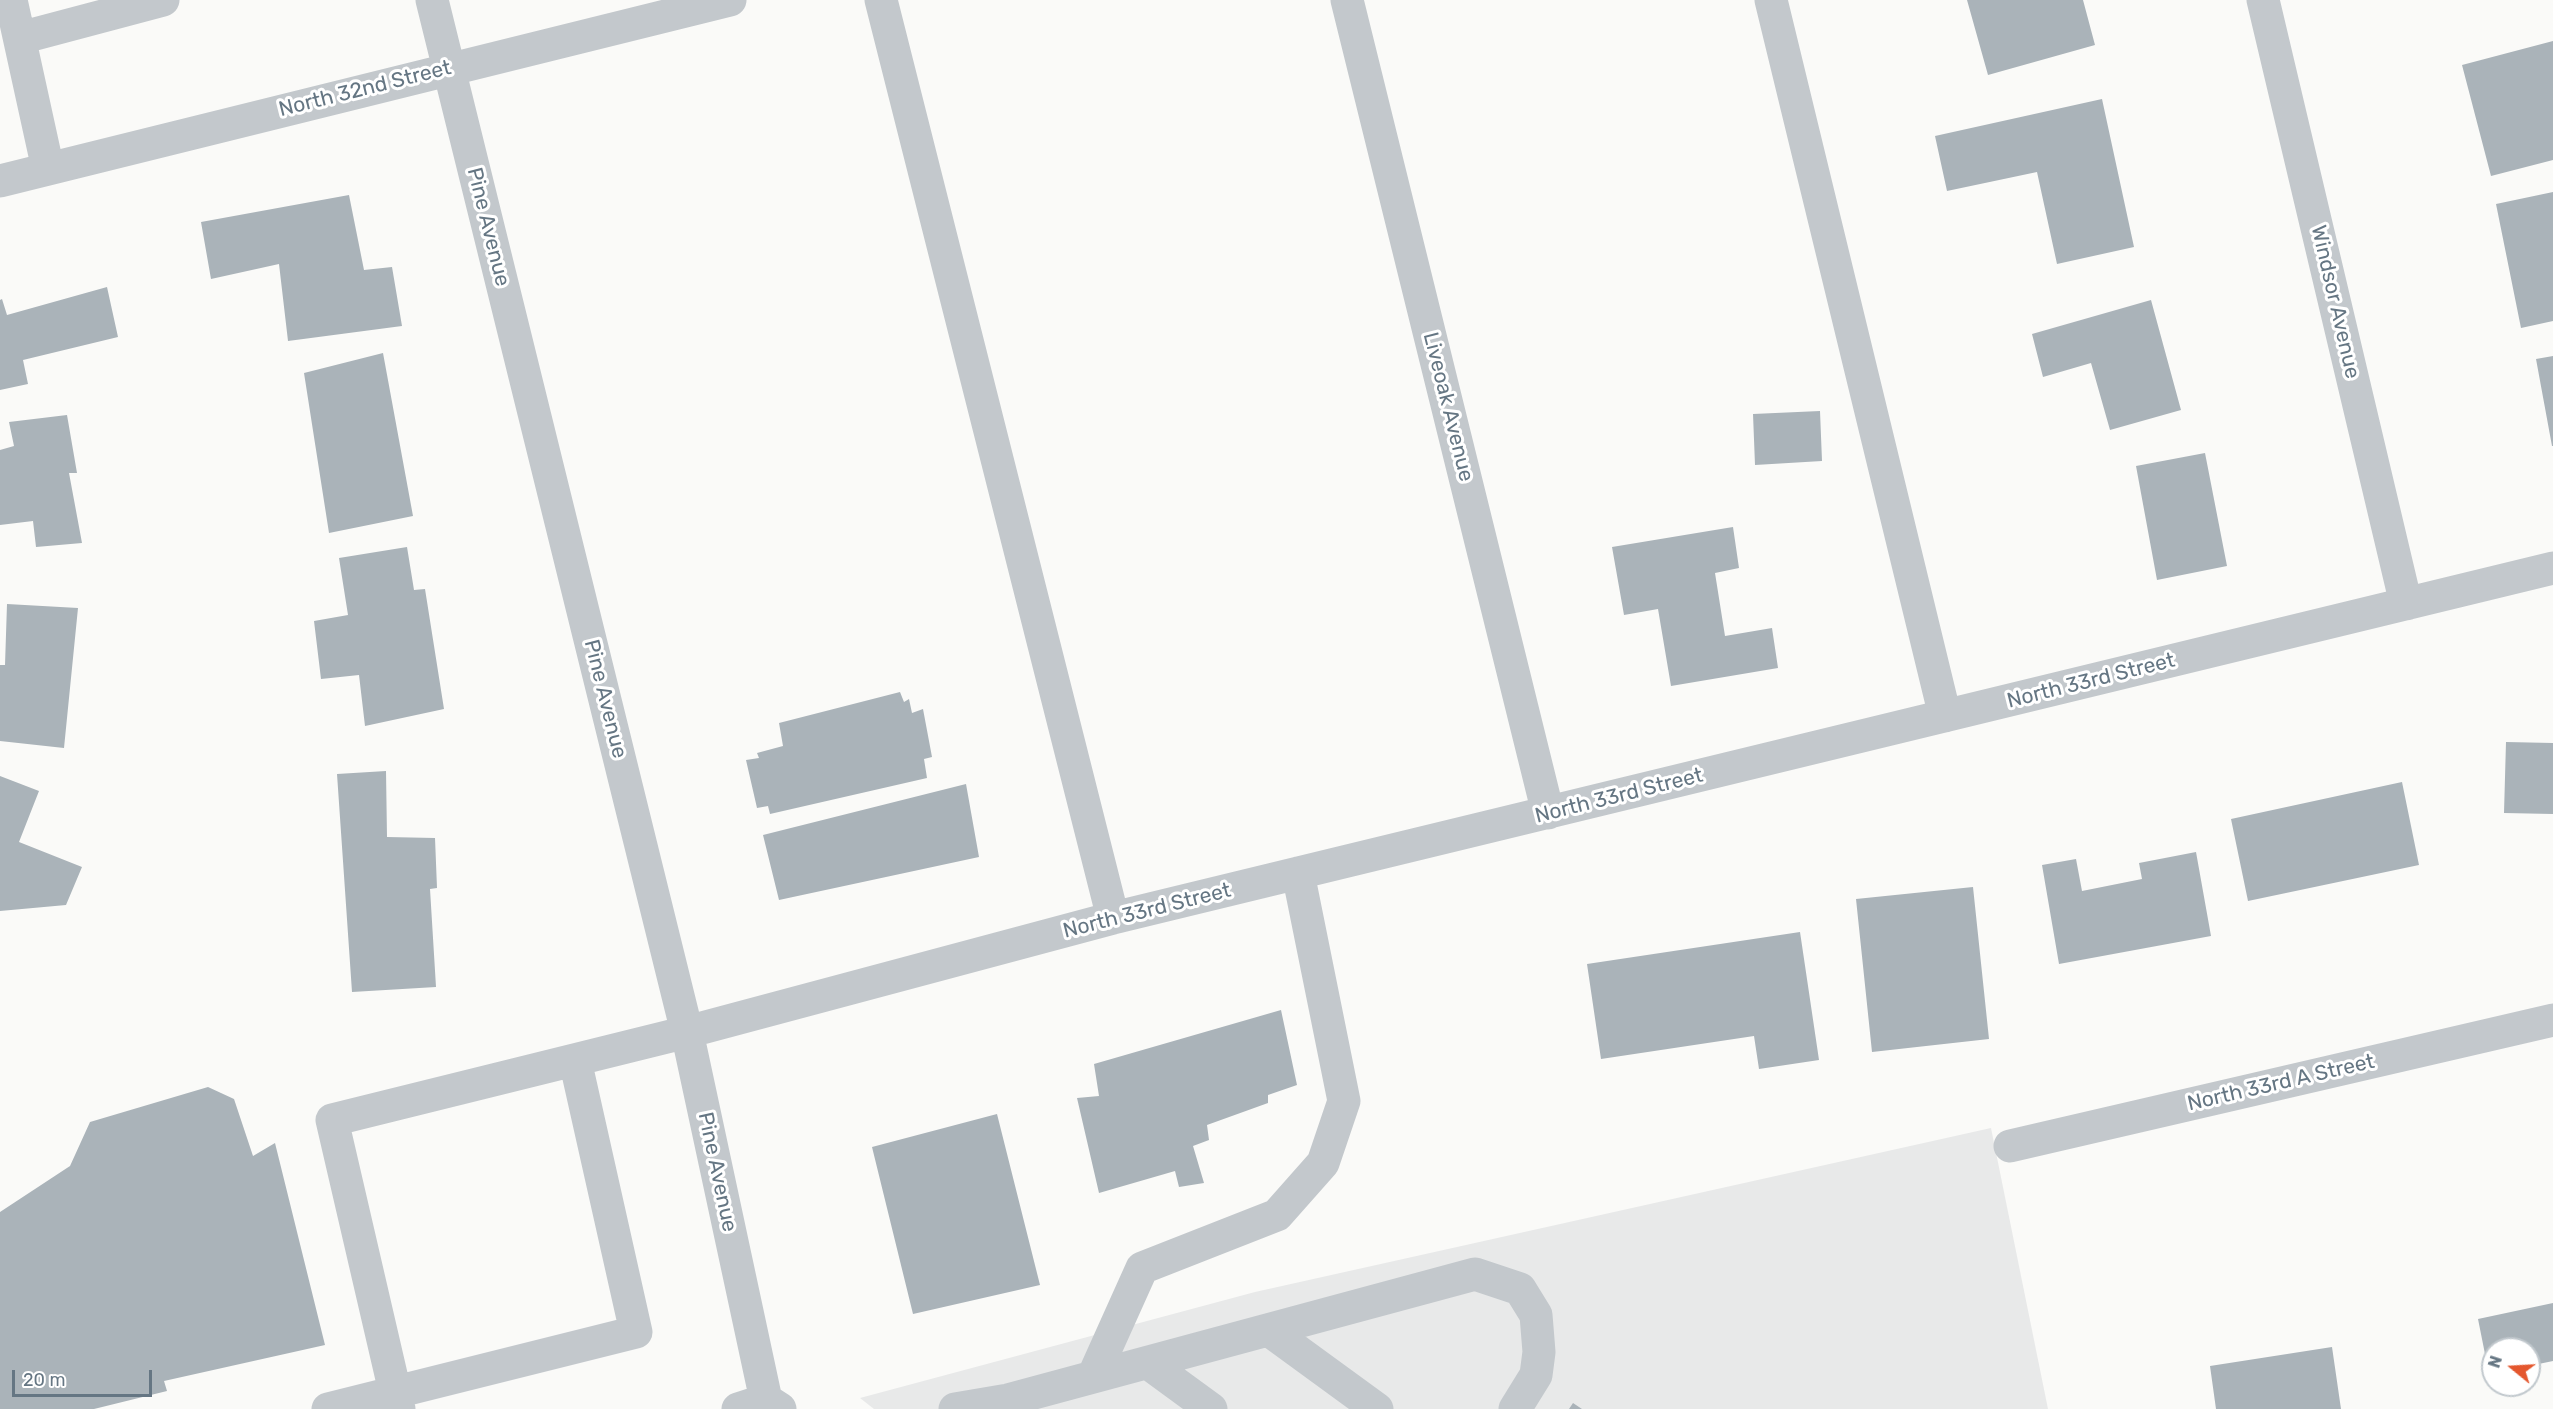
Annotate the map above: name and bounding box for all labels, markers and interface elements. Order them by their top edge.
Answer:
street label: North 32nd Street [276,55,454,123]
street label: Pine Avenue [461,165,515,289]
street label: Windsor Avenue [2305,223,2365,381]
street label: Liveoak Avenue [1417,330,1479,484]
street label: Pine Avenue [578,637,632,761]
street label: North 33rd Street [2004,648,2178,714]
street label: North 33rd Street [1532,763,1706,829]
street label: North 33rd Street [1060,878,1234,944]
street label: North 33rd A Street [2185,1049,2377,1117]
street label: Pine Avenue [692,1110,742,1234]
north arrow [2481,1337,2541,1397]
text: N [2484,1353,2506,1370]
scale bar [15,1358,154,1396]
text: 20 m [23,1369,65,1391]

